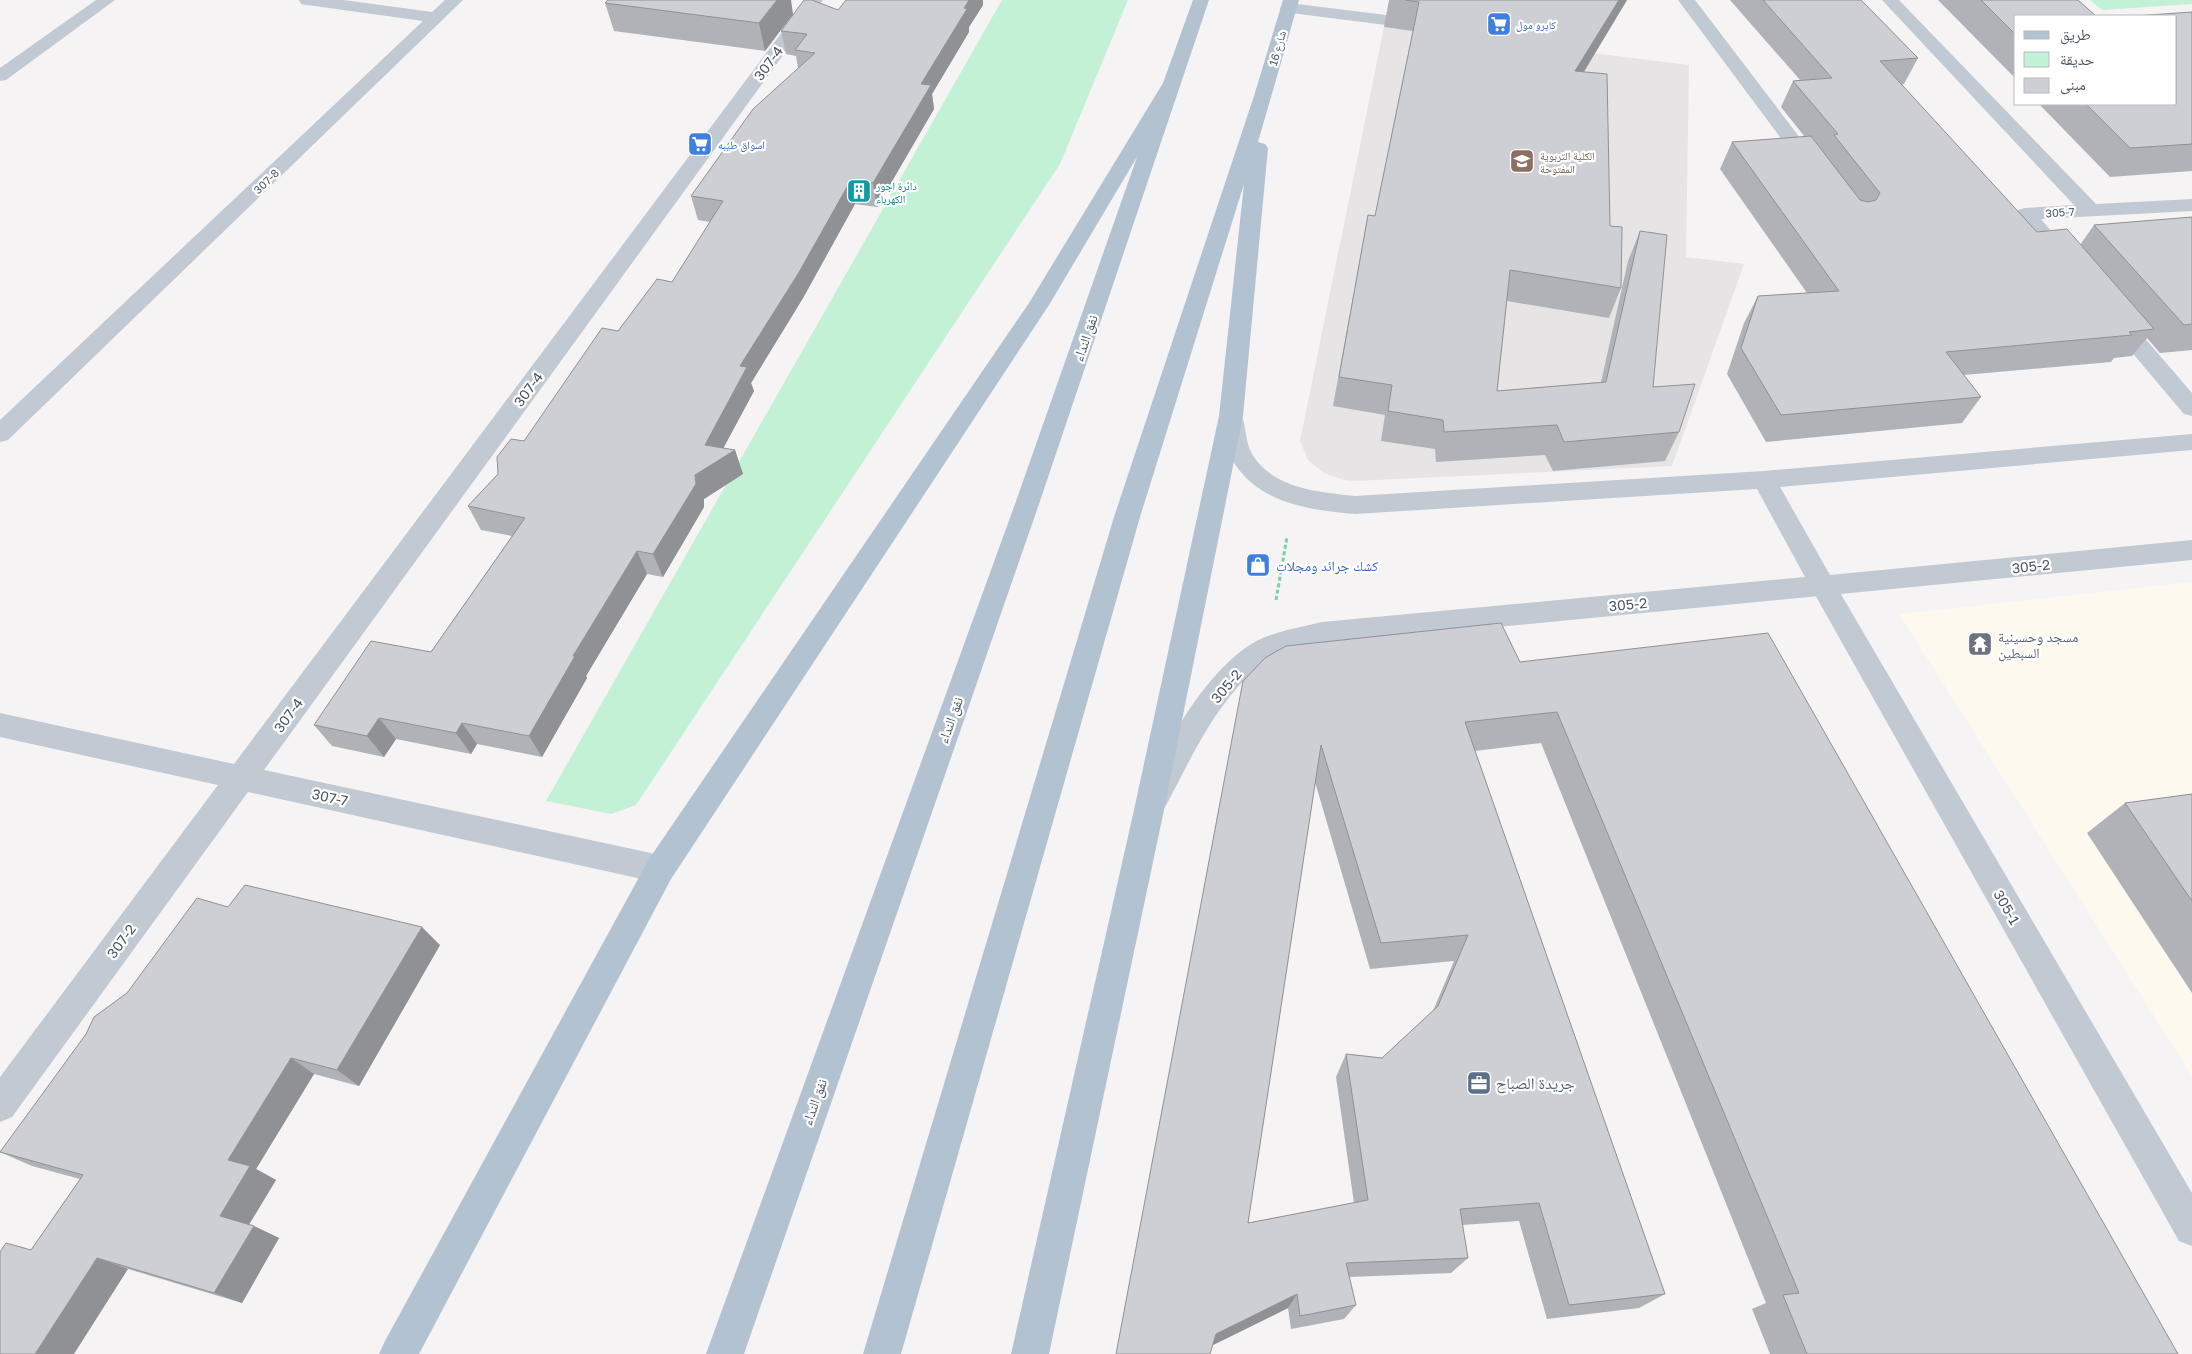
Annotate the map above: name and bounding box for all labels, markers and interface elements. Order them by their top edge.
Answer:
supermarket icon: كايرو مول [1486,11,1512,37]
legend [2014,15,2177,105]
place label: كايرو مول [1516,18,1557,32]
text: طريق [2060,25,2091,45]
street label: شارع 16 [1266,29,1289,67]
street label: 307-4 [750,43,786,83]
text: حديقة [2060,50,2095,68]
text: مبنى [2060,75,2086,95]
supermarket icon: اسواق طيبه [687,131,713,157]
place label: اسواق طيبه [718,138,765,152]
school or university icon: الكلية التربوية المفتوحة [1509,148,1535,174]
place label: الكلية التربوية المفتوحة [1540,149,1595,175]
street label: 307-8 [251,166,282,196]
building icon: دائرة اجور الكهرباء [846,178,872,204]
place label: دائرة اجور الكهرباء [875,179,917,205]
street label: 305-7 [2045,204,2075,219]
street label: نفق النداء [1069,312,1103,364]
street label: 307-4 [510,369,546,409]
shop icon: كشك جرائد ومجلات [1245,552,1271,578]
street label: 305-2 [2011,556,2051,576]
place label: كشك جرائد ومجلات [1276,557,1379,575]
street label: 305-2 [1608,594,1648,614]
place label: مسجد وحسينية السبطين [1998,628,2078,662]
temple icon: مسجد وحسينية السبطين [1967,631,1993,657]
street label: 305-2 [1207,666,1245,706]
street label: نفق النداء [934,694,968,746]
street label: 307-4 [270,695,306,735]
street label: 307-7 [311,785,349,809]
street label: 305-1 [1990,887,2024,927]
street label: 307-2 [103,921,139,961]
office icon: جريدة الصباح [1466,1070,1492,1096]
place label: جريدة الصباح [1496,1073,1575,1094]
street label: نفق النداء [798,1076,832,1128]

